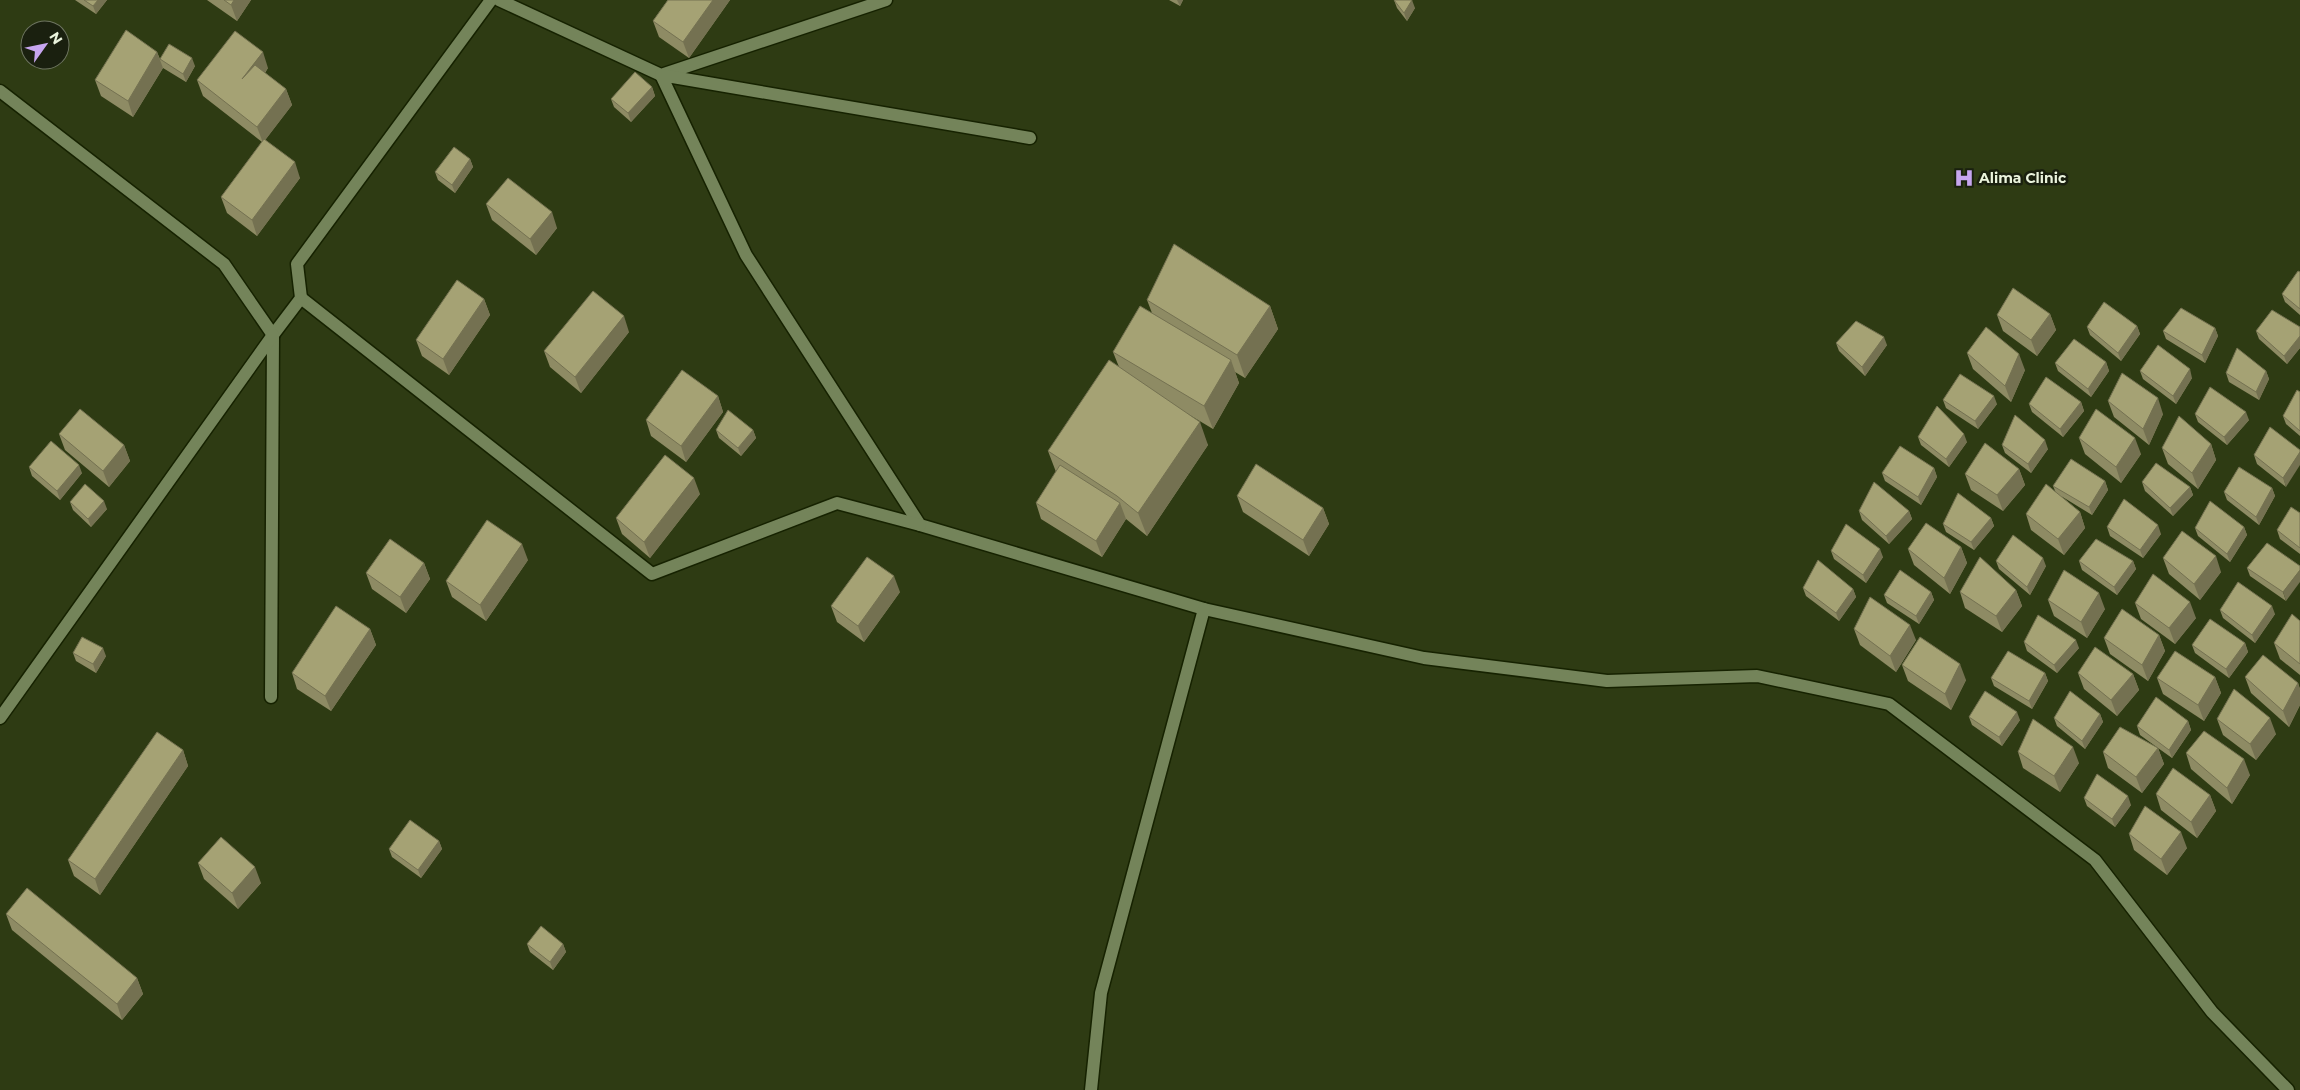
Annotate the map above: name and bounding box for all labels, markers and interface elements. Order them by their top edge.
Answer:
north arrow [20,20,70,70]
text: N [45,28,67,48]
hospital icon: Alima Clinic [1953,167,1975,189]
place label: Alima Clinic [1978,169,2067,187]

